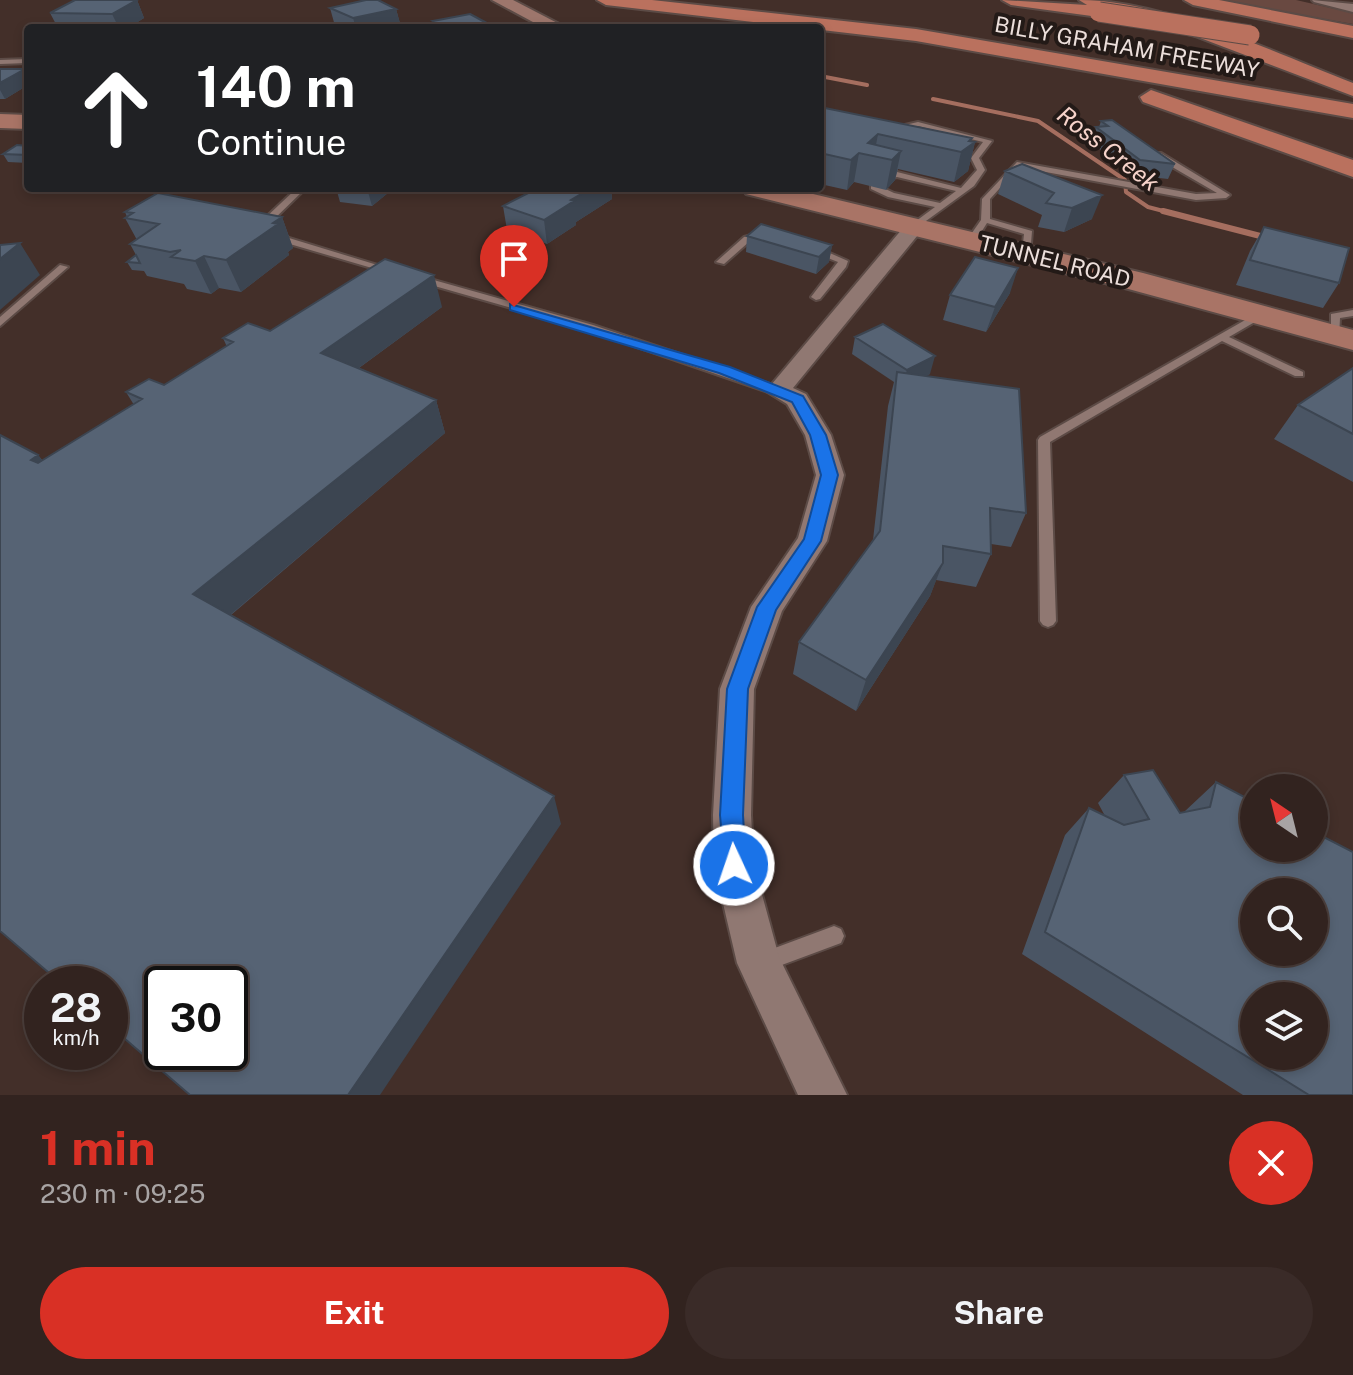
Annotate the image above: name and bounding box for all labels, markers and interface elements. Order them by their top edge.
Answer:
street label: BILLY GRAHAM FREEWAY [993,11,1262,83]
text: 140 m [196,54,356,120]
icon: ahead [64,56,168,160]
water label: Ross Creek [1052,100,1165,197]
text: Continue [196,121,346,163]
pin [480,225,548,307]
street label: TUNNEL ROAD [977,230,1133,292]
icon: arrive [492,237,536,281]
north arrow [1240,774,1328,862]
map controls [1240,774,1328,1070]
position arrow [692,823,776,907]
button: search [1240,878,1328,966]
speed limit sign: 30 [144,966,248,1070]
button: layers [1240,982,1328,1070]
text: 28 [50,984,102,1031]
text: km/h [52,1026,100,1050]
text: 1 min [40,1119,156,1176]
button: close [1229,1121,1313,1205]
text: 230 m · 09:25 [40,1178,205,1209]
button: Exit [40,1267,669,1359]
button: Share [685,1267,1313,1359]

